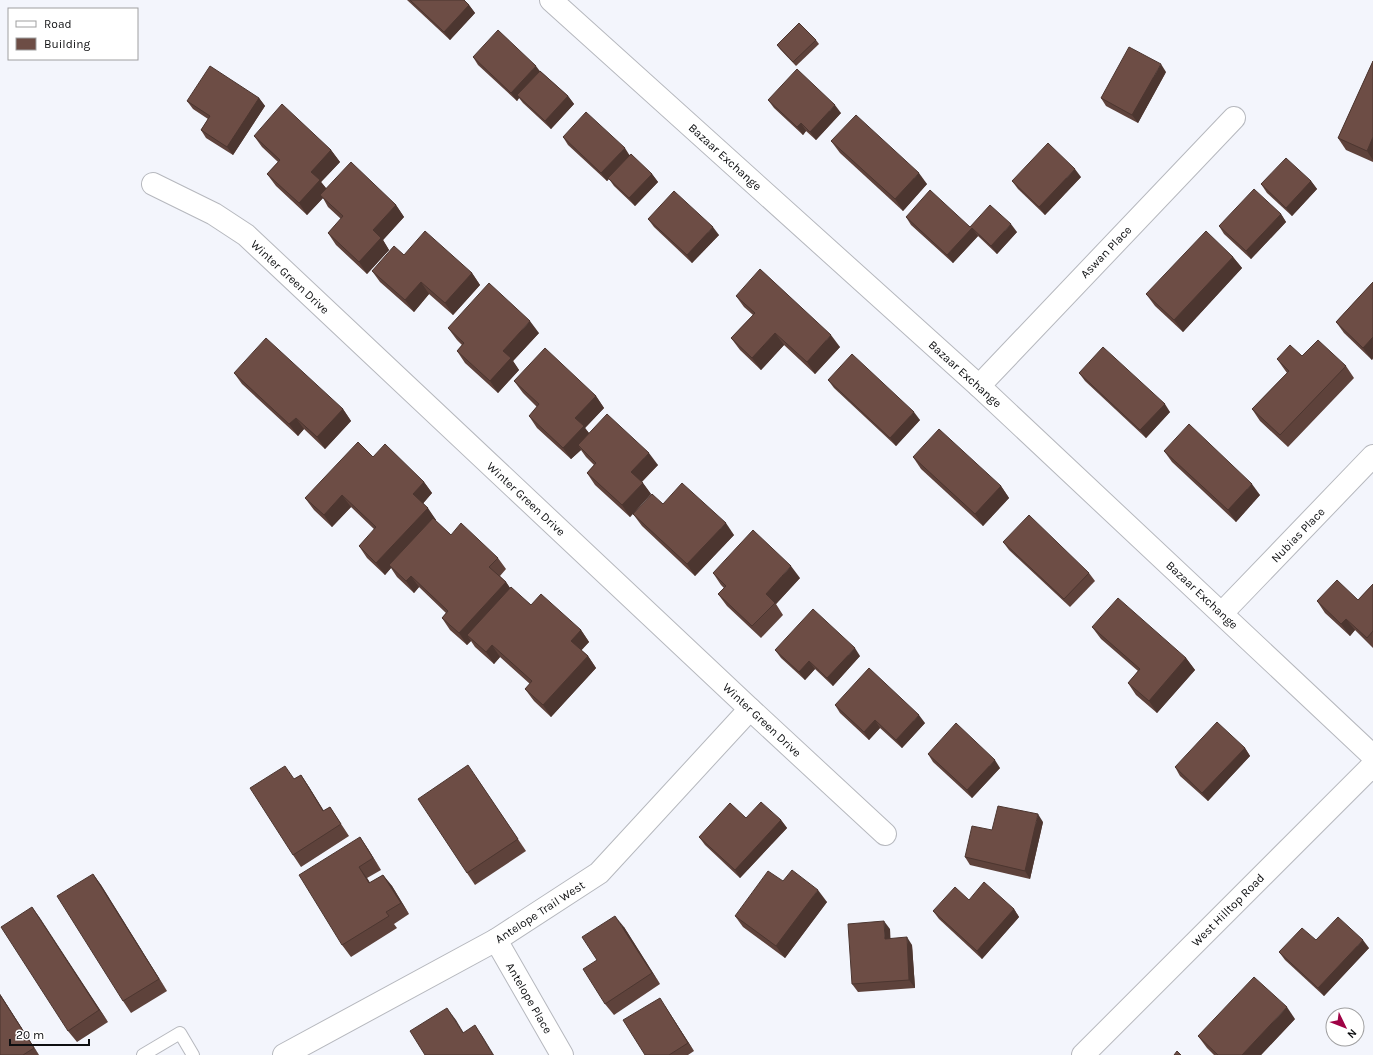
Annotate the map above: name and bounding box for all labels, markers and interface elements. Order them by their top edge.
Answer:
legend [8,8,138,60]
text: Road [44,17,72,31]
text: Building [44,37,91,51]
street label: Bazaar Exchange [686,121,764,193]
street label: Aswan Place [1077,223,1135,281]
street label: Winter Green Drive [248,237,332,317]
street label: Bazaar Exchange [926,338,1004,410]
street label: Winter Green Drive [484,459,568,539]
street label: Nubias Place [1268,505,1328,565]
street label: Bazaar Exchange [1163,558,1241,632]
street label: Winter Green Drive [720,680,804,760]
street label: West Hilltop Road [1189,871,1267,949]
street label: Antelope Trail West [493,878,588,946]
street label: Antelope Place [503,960,555,1036]
north arrow [1325,1007,1365,1047]
scale bar [10,1021,89,1047]
text: N [1345,1026,1359,1041]
text: 20 m [16,1028,44,1042]

